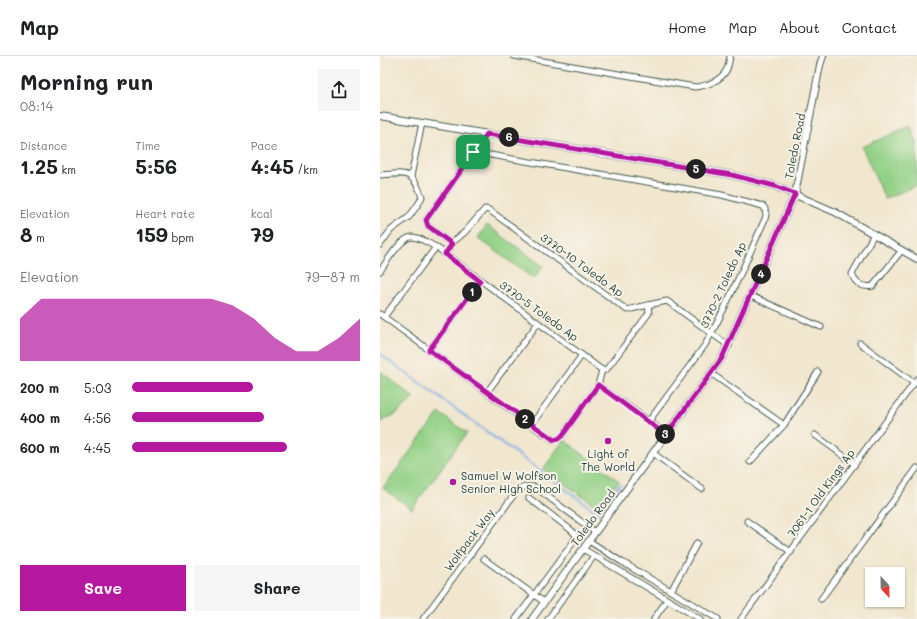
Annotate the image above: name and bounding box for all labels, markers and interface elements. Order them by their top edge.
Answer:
text: Map [20,15,59,40]
text: Home [668,18,706,37]
text: Map [728,18,757,37]
text: About [779,18,820,37]
text: Contact [842,18,897,37]
text: Morning run [20,67,153,96]
button: share [318,69,360,111]
text: 08:14 [20,97,53,114]
street label: Toledo Road [781,112,808,180]
pin: 6 [499,127,519,147]
text: 6 [506,129,512,144]
pin [456,135,490,169]
text: Distance [20,138,67,153]
text: Time [135,138,160,153]
text: Pace [251,138,278,153]
icon: arrive [462,141,484,163]
text: 1.25 [20,153,58,179]
text: 5:56 [135,153,177,179]
text: 4:45 [251,153,294,179]
pin: 5 [686,159,706,179]
text: 5 [693,161,699,176]
text: km [58,162,76,177]
text: /km [294,162,318,177]
text: Elevation [20,206,69,221]
text: Heart rate [135,206,195,221]
text: kcal [251,206,273,221]
text: 8 [20,221,32,247]
text: 159 [135,221,168,247]
text: 79 [251,221,274,247]
street label: 3770-10 Toledo Ap [538,229,627,300]
text: m [32,230,45,245]
text: bpm [168,230,194,245]
street label: 3770-2 Toledo Ap [696,239,749,330]
pin: 4 [751,264,771,284]
text: 4 [758,266,764,281]
text: Elevation [20,268,78,285]
text: 79–87 m [305,268,360,285]
street label: 3770-5 Toledo Ap [497,277,582,344]
pin: 1 [462,282,482,302]
text: 1 [470,284,474,299]
text: 200 m [20,379,59,396]
text: 5:03 [84,379,111,396]
text: 400 m [20,409,60,426]
text: 4:56 [84,409,111,426]
pin: 2 [515,409,535,429]
text: 2 [522,411,528,426]
pin: 3 [655,424,675,444]
text: 3 [662,426,668,441]
marker: Light of The World [603,436,613,446]
text: 600 m [20,439,60,456]
text: 4:45 [84,439,111,456]
place label: Light of The World [581,446,635,474]
street label: 7061-1 Old Kings Ap [784,446,858,540]
place label: Samuel W Wolfson Senior High School [461,468,561,496]
marker: Samuel W Wolfson Senior High School [448,477,458,487]
street label: Toledo Road [567,486,618,549]
street label: Wolfpack Way [440,505,497,574]
button: Save [20,565,186,611]
button: Share [194,565,360,611]
north arrow [865,567,905,607]
map controls [865,567,905,607]

